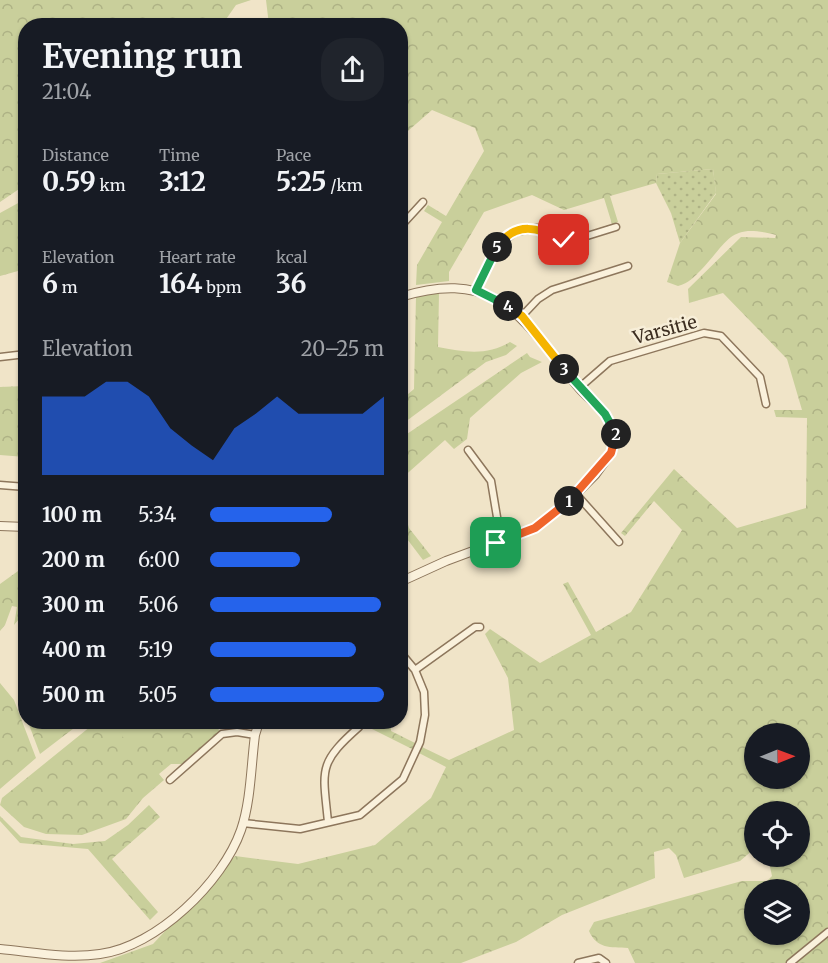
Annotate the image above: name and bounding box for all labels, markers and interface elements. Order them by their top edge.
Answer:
text: Evening run [42,36,242,77]
button: share [321,38,384,101]
text: 21:04 [42,79,91,104]
text: Distance [42,145,109,165]
text: Time [159,145,200,165]
text: Pace [276,145,311,165]
text: 0.59 [42,165,96,198]
text: 3:12 [159,165,206,198]
text: 5:25 [276,165,327,198]
text: km [96,175,126,195]
text: /km [327,175,363,195]
pin [538,214,589,265]
icon: check [547,223,580,256]
pin: 5 [482,232,512,262]
text: 5 [492,237,502,257]
text: Elevation [42,247,115,267]
text: Heart rate [159,247,236,267]
text: kcal [276,247,307,267]
text: 6 [42,267,58,300]
text: 164 [159,267,203,300]
text: 36 [276,267,307,300]
text: m [58,277,78,297]
text: bpm [203,277,242,297]
pin: 4 [493,291,523,321]
text: 4 [503,296,513,316]
street label: Varsitie [629,310,699,349]
text: Elevation [42,336,133,361]
text: 20–25 m [301,336,384,361]
pin: 3 [549,354,579,384]
text: 3 [559,359,569,379]
pin: 2 [601,419,631,449]
text: 2 [611,424,621,444]
pin: 1 [554,486,584,516]
text: 1 [565,491,573,511]
text: 100 m [42,502,102,527]
text: 5:34 [138,502,176,527]
pin [470,517,521,568]
icon: arrive [479,526,512,559]
text: 200 m [42,547,105,572]
text: 6:00 [138,547,180,572]
text: 300 m [42,592,105,617]
text: 5:06 [138,592,178,617]
text: 400 m [42,637,106,662]
text: 5:19 [138,637,173,662]
text: 500 m [42,682,105,707]
text: 5:05 [138,682,177,707]
north arrow [744,723,810,789]
map controls [744,723,810,945]
button: locate [744,801,810,867]
button: layers [744,879,810,945]

